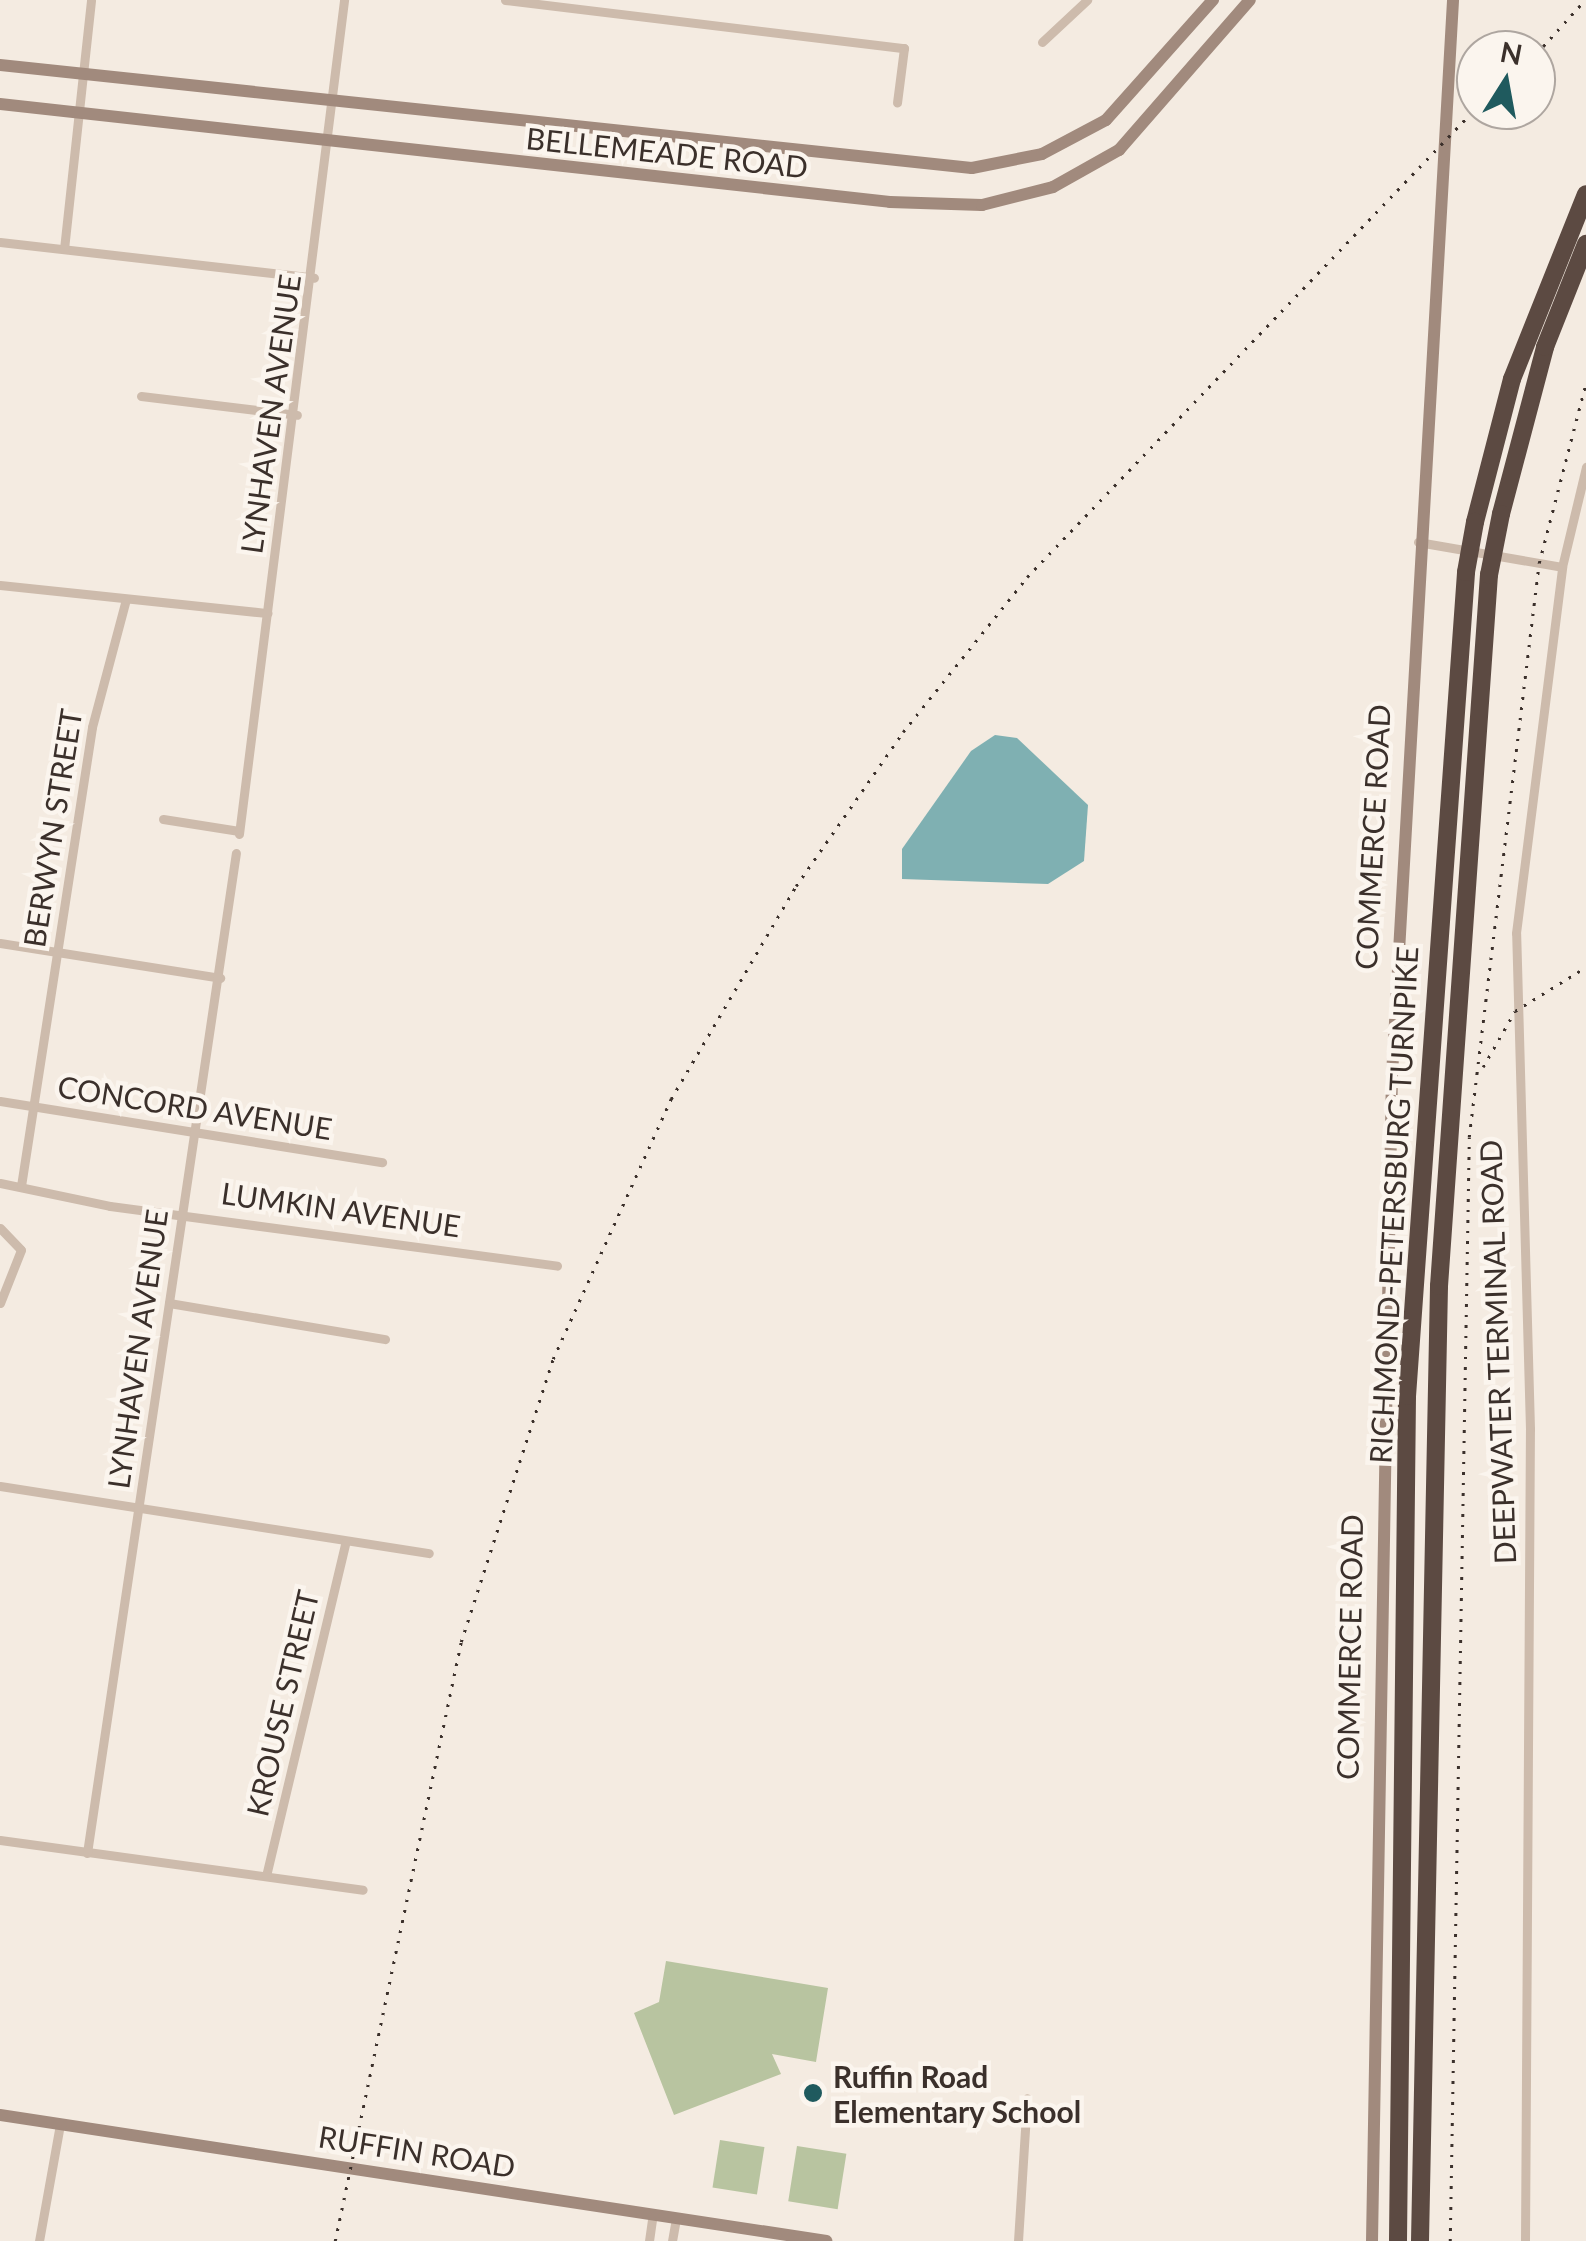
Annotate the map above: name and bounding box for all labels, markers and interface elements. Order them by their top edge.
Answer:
north arrow [1456,30,1556,130]
text: N [1498,34,1525,71]
street label: BELLEMEADE ROAD [524,119,810,185]
street label: LYNHAVEN AVENUE [233,272,307,556]
street label: COMMERCE ROAD [1347,704,1397,970]
street label: BERWYN STREET [15,706,89,950]
street label: RICHMOND-PETERSBURG TURNPIKE [1361,945,1425,1465]
street label: CONCORD AVENUE [55,1067,335,1147]
street label: DEEPWATER TERMINAL ROAD [1472,1138,1522,1566]
street label: LUMKIN AVENUE [219,1174,463,1244]
street label: LYNHAVEN AVENUE [100,1207,174,1491]
street label: COMMERCE ROAD [1329,1514,1369,1780]
street label: KROUSE STREET [238,1586,326,1820]
place label: Ruffin Road Elementary School [833,2058,1082,2128]
marker: Ruffin Road Elementary School [802,2082,824,2104]
street label: RUFFIN ROAD [316,2118,518,2184]

